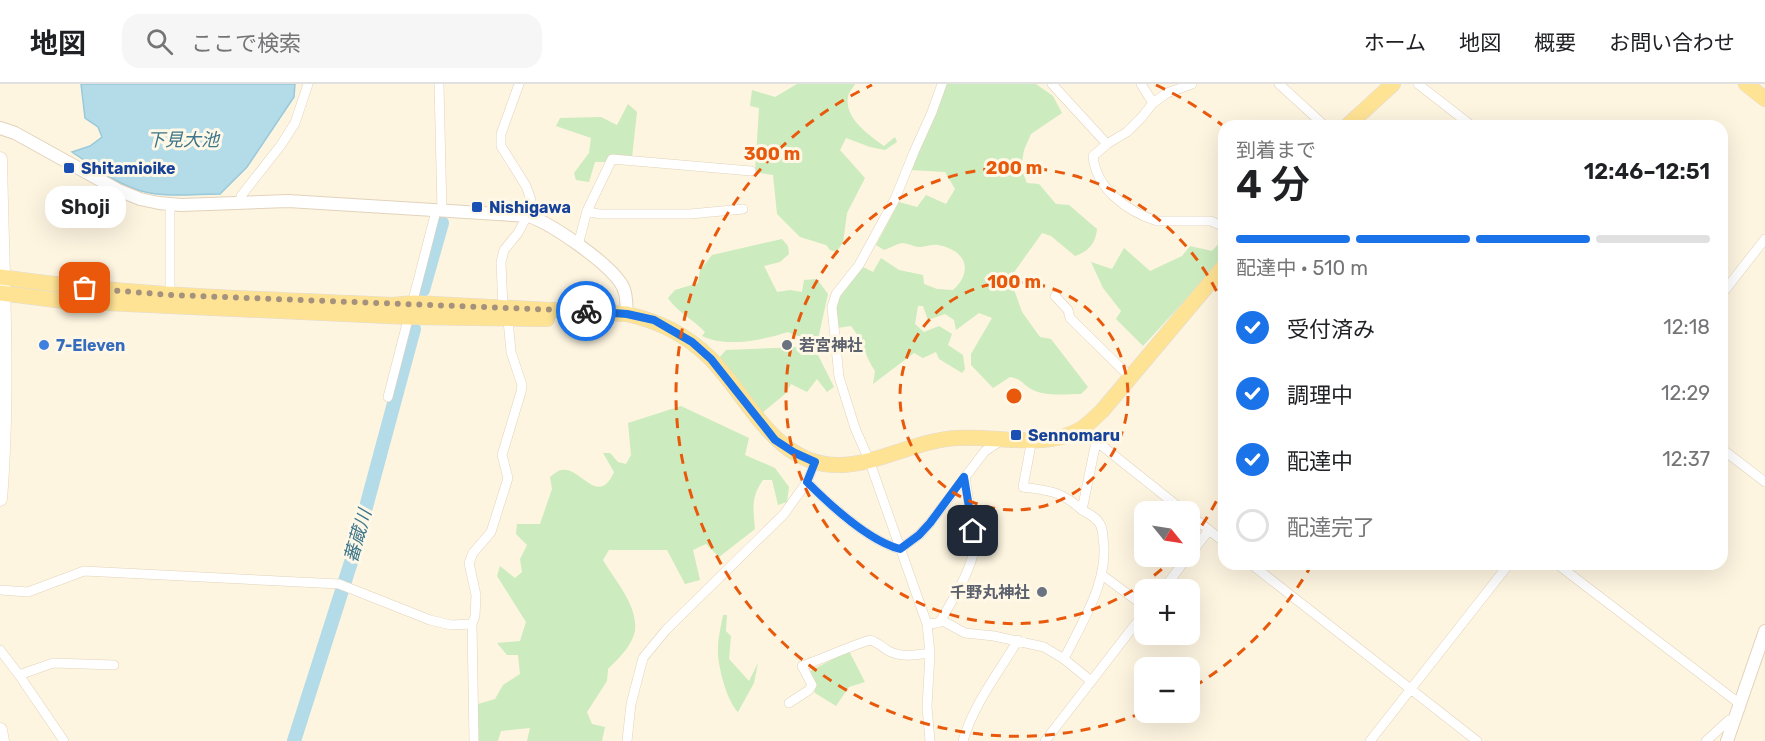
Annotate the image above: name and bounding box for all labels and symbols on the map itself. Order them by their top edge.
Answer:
water label: 下見大池 [147,129,221,151]
text: 300 m [744,143,800,165]
text: 200 m [986,157,1042,179]
place label: Shitamioike [81,159,176,178]
marker: Shitamioike [62,161,76,175]
callout: Shoji [44,186,125,228]
place label: Nishigawa [489,198,571,217]
marker: Nishigawa [470,200,484,214]
pin [59,262,110,313]
text: 100 m [987,271,1041,293]
courier [556,281,616,341]
place label: 7-Eleven [56,336,125,355]
place label: 若宮神社 [799,336,863,355]
marker: 7-Eleven [37,338,51,352]
marker: 若宮神社 [780,338,794,352]
centre of rings [1004,386,1024,406]
place label: Sennomaru [1028,426,1120,445]
marker: Sennomaru [1009,428,1023,442]
north arrow [1134,501,1200,567]
water label: 蕃蔵川 [340,505,377,565]
pin [947,505,998,556]
place label: 千野丸神社 [950,583,1030,602]
marker: 千野丸神社 [1035,585,1049,599]

